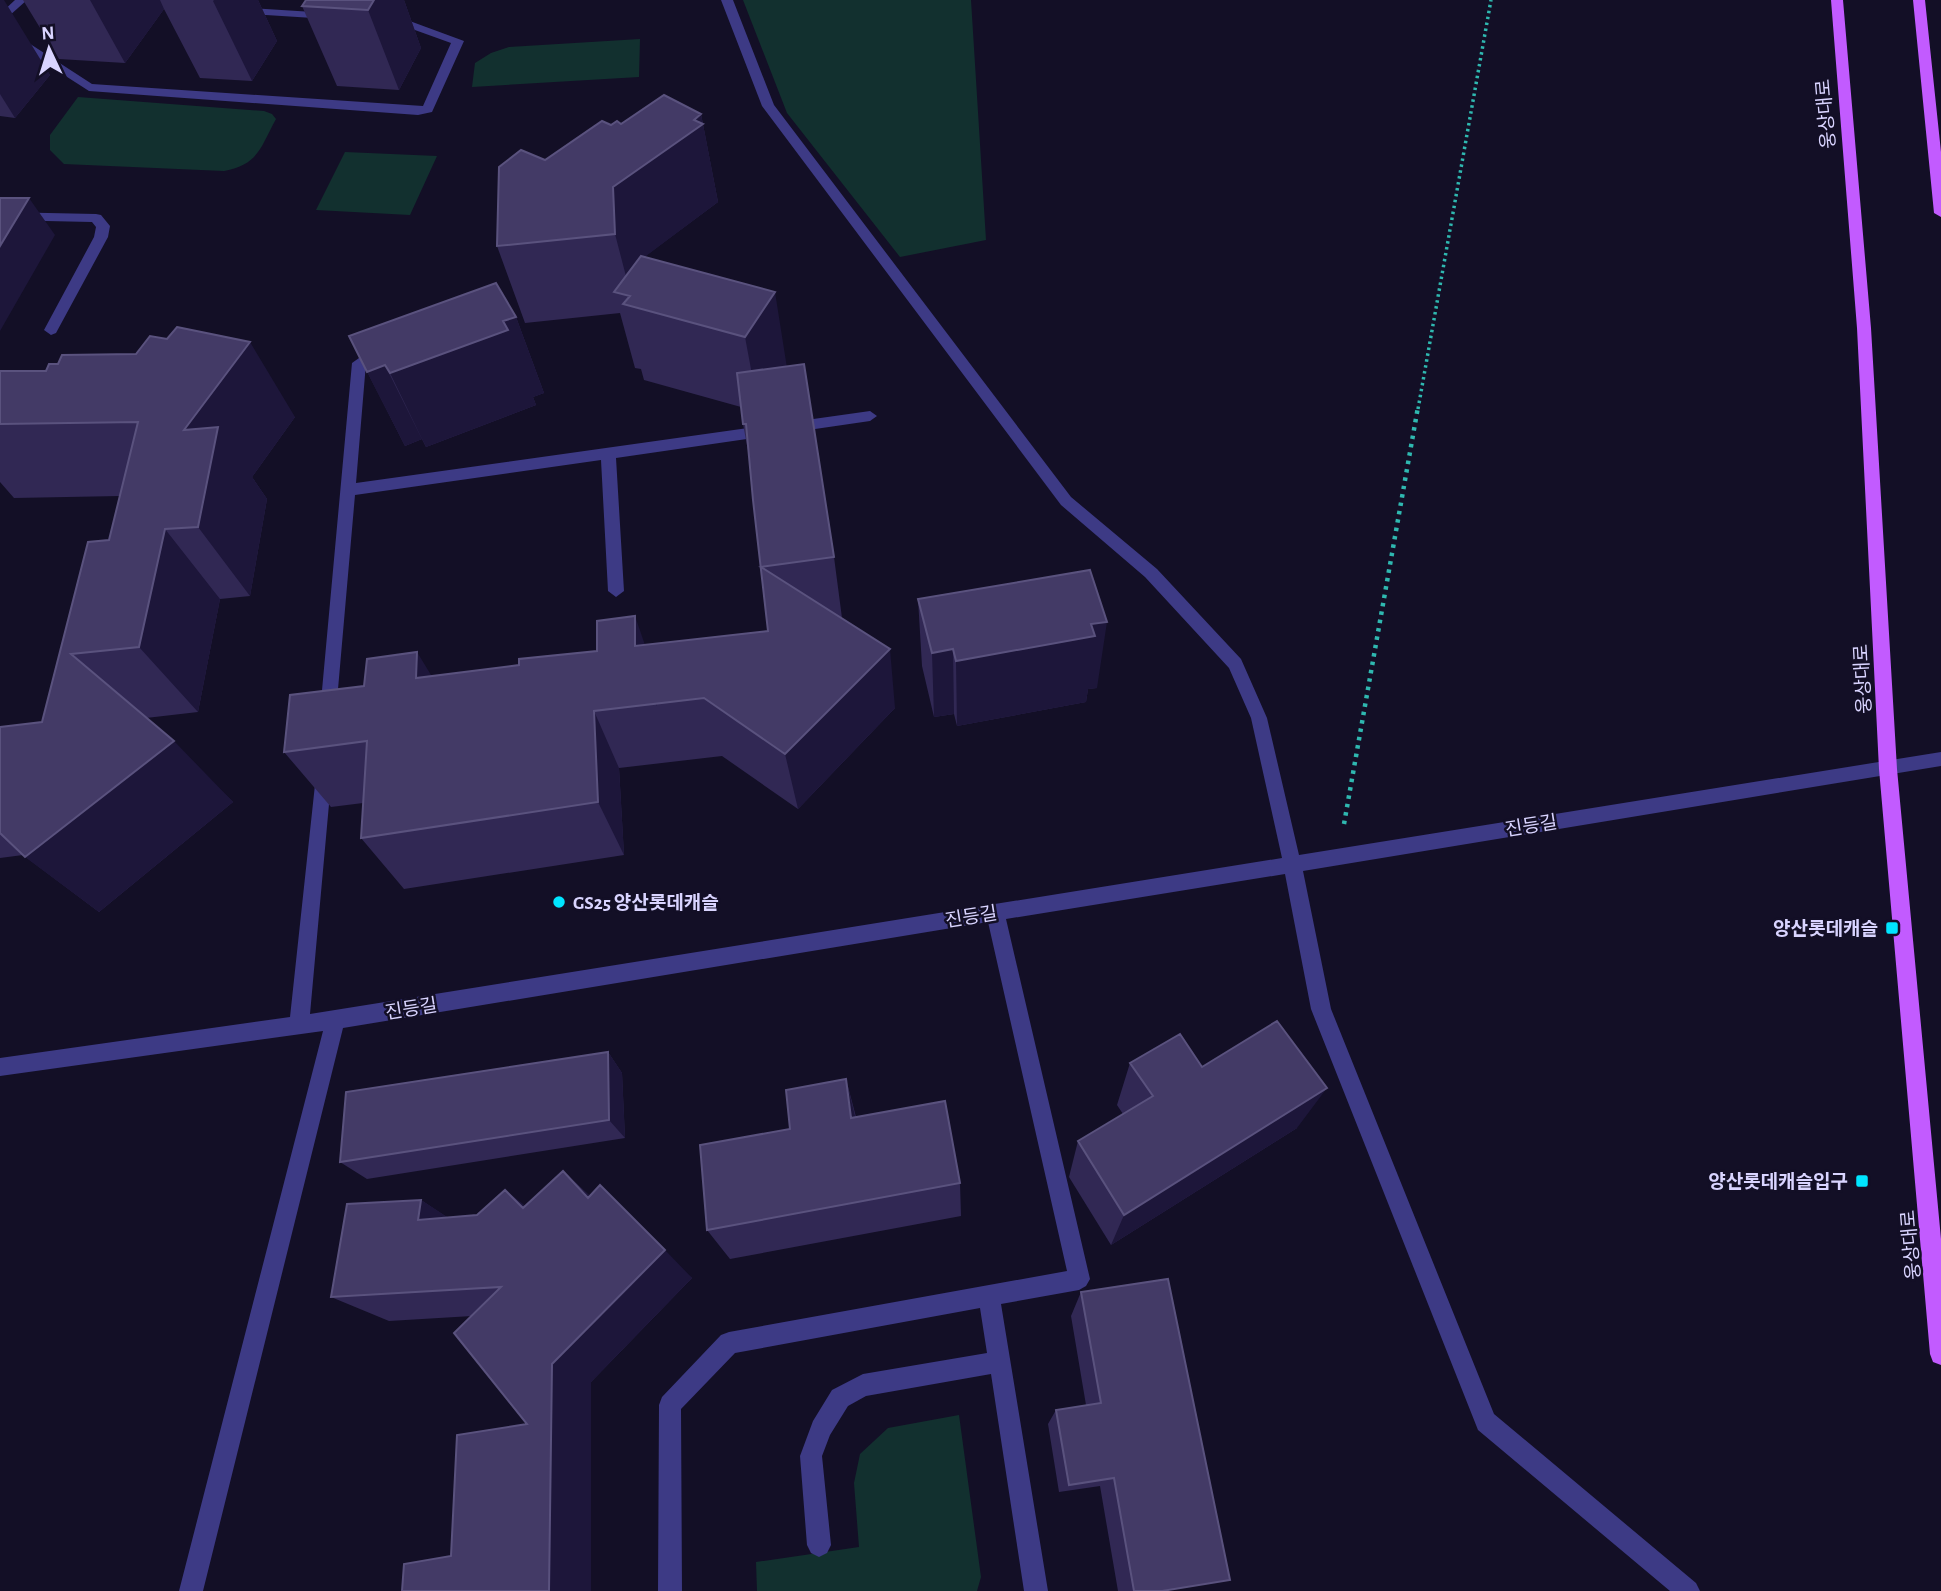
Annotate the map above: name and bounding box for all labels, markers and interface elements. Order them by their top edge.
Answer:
north arrow [14,14,84,84]
text: N [41,24,55,43]
street label: 웅상대로 [1813,78,1839,150]
street label: 웅상대로 [1851,644,1875,714]
street label: 진등길 [1504,812,1559,840]
place label: GS25 양산롯데캐슬 [573,893,719,913]
marker: GS25 양산롯데캐슬 [551,894,567,910]
street label: 진등길 [944,903,999,931]
place label: 양산롯데캐슬 [1773,919,1878,939]
marker: 양산롯데캐슬 [1884,920,1900,936]
street label: 진등길 [384,995,439,1023]
place label: 양산롯데캐슬입구 [1708,1172,1848,1192]
marker: 양산롯데캐슬입구 [1854,1173,1870,1189]
street label: 웅상대로 [1898,1209,1924,1281]

